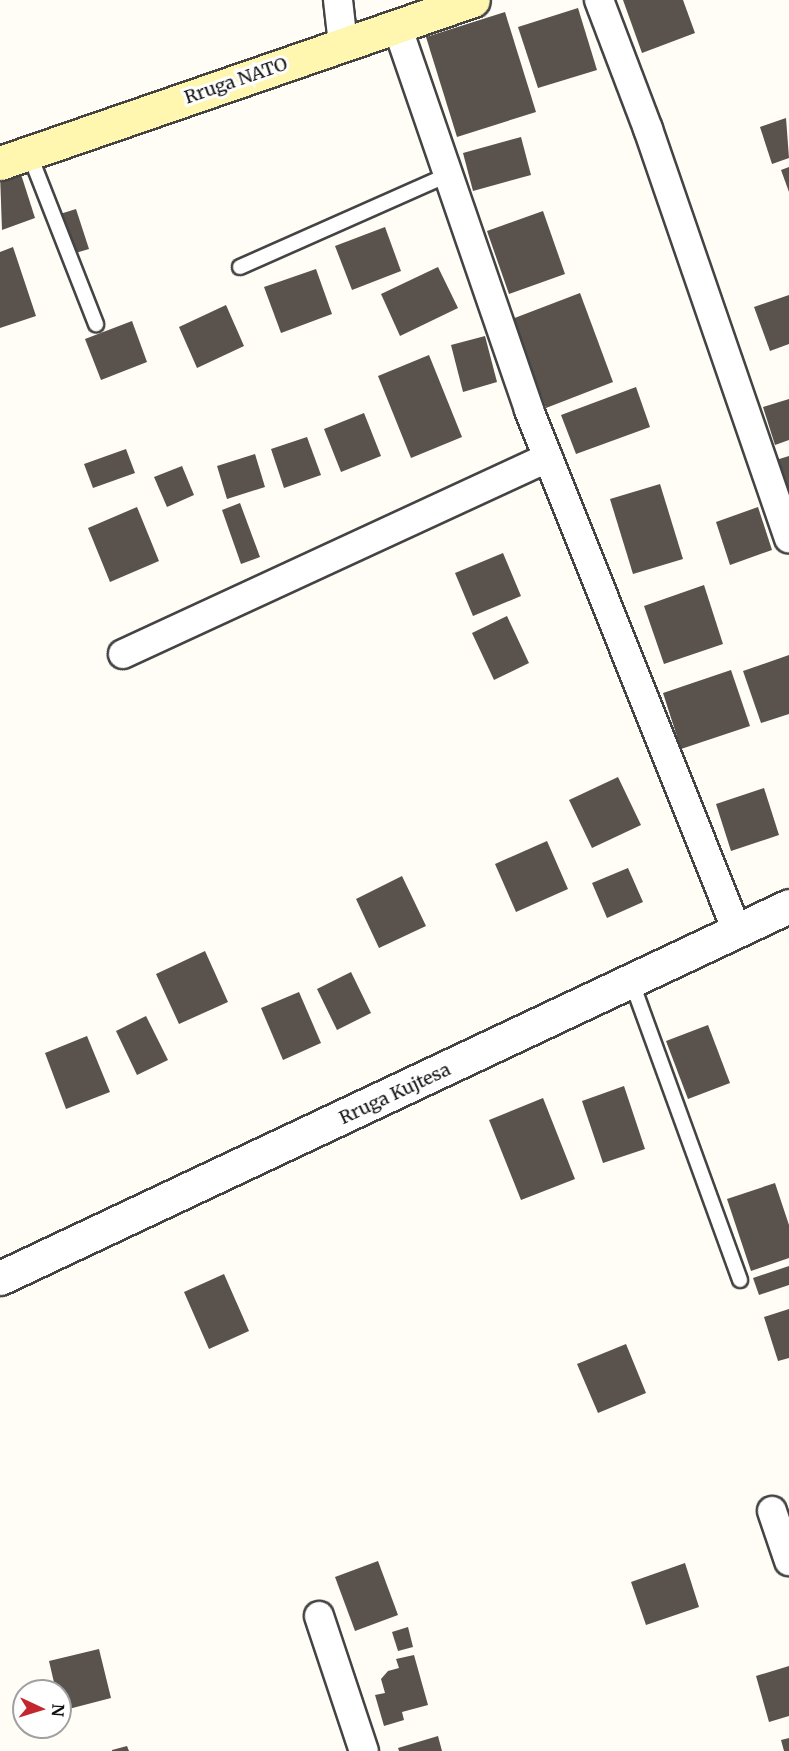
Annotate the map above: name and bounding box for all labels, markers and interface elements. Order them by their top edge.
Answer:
street label: Rruga NATO [182,53,290,109]
street label: Rruga Kujtesa [336,1059,454,1129]
north arrow [12,1679,72,1739]
text: N [48,1703,68,1717]

